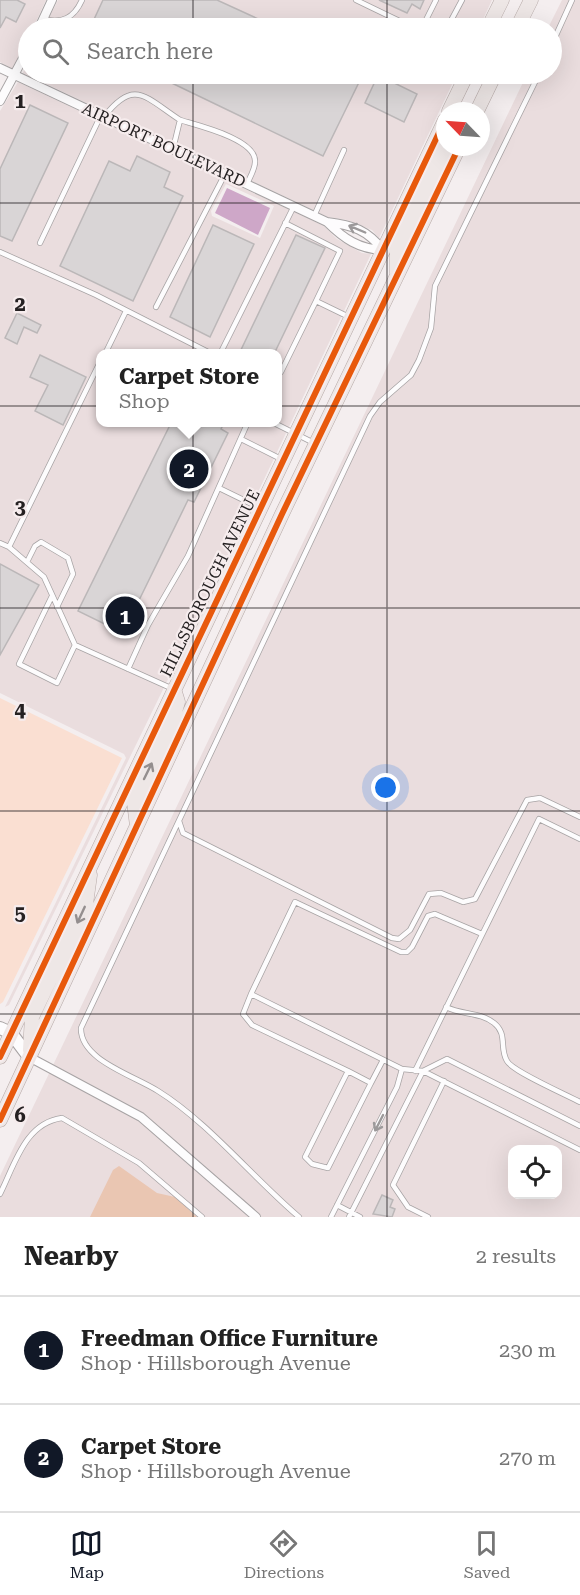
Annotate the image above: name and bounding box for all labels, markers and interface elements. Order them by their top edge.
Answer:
search box [18,18,562,84]
icon: search [39,35,72,68]
text: Search here [87,39,213,64]
text: 1 [14,89,26,113]
street label: AIRPORT BOULEVARD [79,99,249,191]
north arrow [436,102,490,156]
one-way arrow [348,223,366,234]
text: 2 [14,292,26,316]
popup [96,349,282,427]
text: Carpet Store [119,364,259,389]
text: Shop [119,389,170,413]
pin: 2 [170,446,208,492]
street label: HILLSBOROUGH AVENUE [156,486,264,680]
text: 3 [14,495,26,519]
pin: 1 [106,594,144,638]
text: 4 [14,698,26,722]
one-way arrow [143,763,155,781]
your location [371,773,400,802]
text: 5 [14,901,26,925]
one-way arrow [74,905,86,923]
text: 6 [14,1103,26,1127]
one-way arrow [372,1113,384,1131]
map controls [508,1145,562,1199]
button: locate [508,1145,562,1199]
text: Nearby [24,1241,118,1271]
text: 2 results [476,1244,556,1268]
text: Freedman Office Furniture [81,1326,378,1351]
text: 1 [38,1338,49,1362]
text: 230 m [499,1338,556,1362]
text: Shop · Hillsborough Avenue [81,1351,351,1375]
text: Carpet Store [81,1434,221,1459]
text: 2 [38,1446,49,1470]
text: 270 m [499,1446,556,1470]
text: Shop · Hillsborough Avenue [81,1459,351,1483]
tab: Map [70,1527,104,1582]
tab: Directions [244,1527,324,1582]
tab: Saved [464,1527,510,1582]

